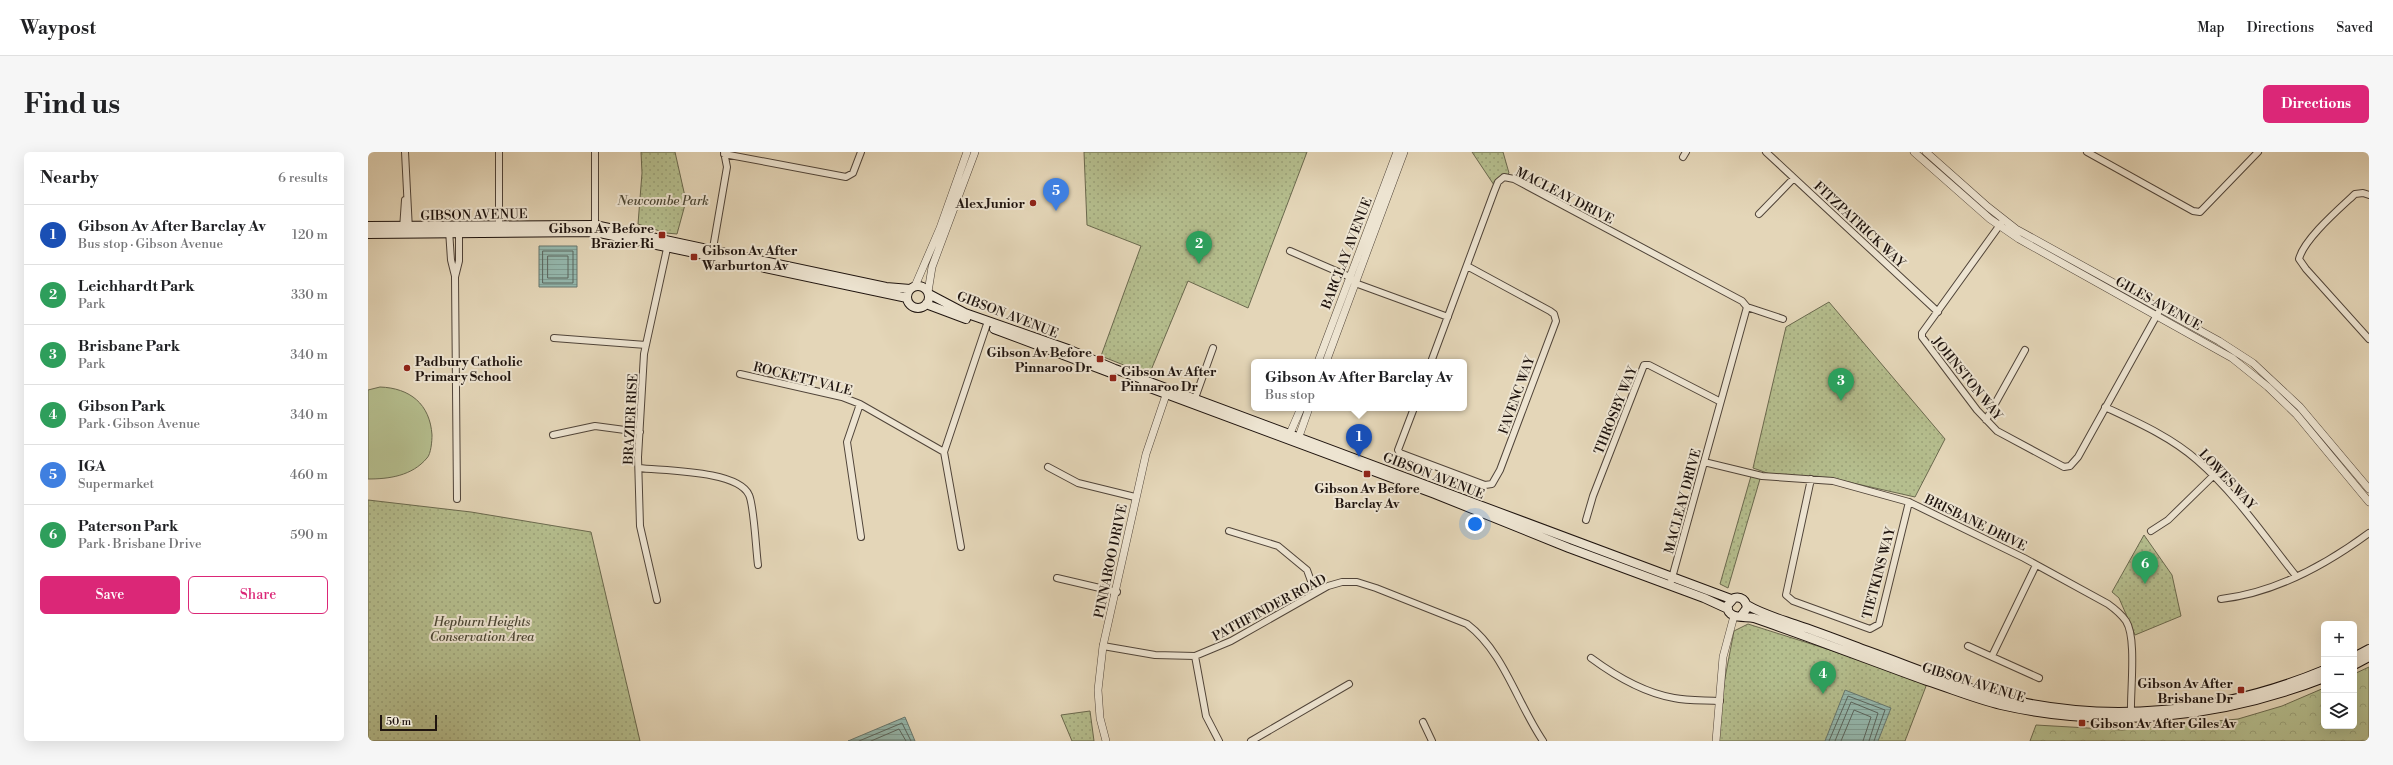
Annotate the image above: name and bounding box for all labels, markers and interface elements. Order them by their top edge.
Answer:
text: Waypost [20,16,96,40]
text: Map [2197,19,2225,37]
text: Directions [2247,19,2314,37]
text: Saved [2336,19,2373,37]
button: Directions [2263,85,2369,123]
text: Find us [24,87,120,122]
street label: MACLEAY DRIVE [1513,164,1616,228]
text: Nearby [40,167,99,189]
text: 6 results [278,170,328,186]
pin: 5 [1043,178,1069,211]
street label: FITZPATRICK WAY [1810,178,1910,272]
park label: Newcombe Park [616,193,709,209]
street label: BARCLAY AVENUE [1318,195,1376,312]
place label: Alex Junior [955,196,1025,212]
marker: Alex Junior [1028,198,1038,208]
street label: GIBSON AVENUE [420,206,528,224]
text: Gibson Av After Barclay Av [78,217,266,236]
place label: Gibson Av Before Brazier Ri [549,221,654,252]
text: 1 [50,227,56,243]
text: 120 m [292,227,328,243]
marker: Gibson Av Before Brazier Ri [657,230,667,240]
pin: 2 [1186,231,1212,264]
text: Bus stop · Gibson Avenue [78,236,223,252]
place label: Gibson Av After Warburton Av [701,243,798,274]
marker: Gibson Av After Warburton Av [689,252,699,262]
street label: GILES AVENUE [2113,274,2205,334]
text: Leichhardt Park [78,277,195,296]
text: 2 [49,287,57,303]
text: 330 m [291,287,328,303]
street label: GIBSON AVENUE [955,288,1061,342]
text: Park [78,296,105,312]
street label: JOHNSTON WAY [1928,333,2007,425]
text: Brisbane Park [78,337,180,356]
place label: Gibson Av Before Pinnaroo Dr [987,345,1092,376]
text: 3 [49,347,57,363]
text: 340 m [290,347,328,363]
street label: FAVENC WAY [1495,353,1539,437]
place label: Padbury Catholic Primary School [415,354,523,385]
marker: Gibson Av Before Pinnaroo Dr [1095,354,1105,364]
text: Park [78,356,105,372]
street label: ROCKETT VALE [751,359,854,399]
popup [1251,359,1467,411]
marker: Padbury Catholic Primary School [402,363,412,373]
street label: THROSBY WAY [1591,363,1641,457]
place label: Gibson Av After Pinnaroo Dr [1121,364,1217,395]
text: Gibson Av After Barclay Av [1265,368,1453,387]
pin: 3 [1828,368,1854,401]
street label: BRAZIER RISE [621,373,641,466]
marker: Gibson Av After Pinnaroo Dr [1108,373,1118,383]
text: Bus stop [1265,387,1315,403]
text: Gibson Park [78,397,165,416]
text: 4 [49,407,57,423]
text: 340 m [290,407,328,423]
text: Park · Gibson Avenue [78,416,200,432]
pin: 1 [1346,424,1372,457]
street label: LOWES WAY [2195,446,2260,514]
street label: MACLEAY DRIVE [1661,447,1705,556]
street label: GIBSON AVENUE [1381,449,1487,503]
text: IGA [78,457,106,476]
text: 5 [49,467,57,483]
text: 460 m [290,467,328,483]
marker: Gibson Av Before Barclay Av [1362,469,1372,479]
text: Supermarket [78,476,154,492]
place label: Gibson Av Before Barclay Av [1314,481,1420,512]
street label: BRISBANE DRIVE [1921,491,2029,555]
street label: PINNAROO DRIVE [1091,503,1131,620]
your location [1465,514,1485,534]
text: Paterson Park [78,517,178,536]
street label: TIETKINS WAY [1859,524,1899,621]
text: 6 [49,527,57,543]
text: 590 m [290,527,328,543]
text: Park · Brisbane Drive [78,536,202,552]
pin: 6 [2132,551,2158,584]
street label: PATHFINDER ROAD [1210,571,1329,645]
button: Save [40,576,180,614]
button: Share [188,576,328,614]
park label: Hepburn Heights Conservation Area [430,614,535,645]
map controls [2321,621,2357,729]
button: + [2321,621,2357,657]
button: − [2321,657,2357,693]
street label: GIBSON AVENUE [1920,660,2027,706]
pin: 4 [1810,661,1836,694]
place label: Gibson Av After Brisbane Dr [2137,676,2233,707]
marker: Gibson Av After Brisbane Dr [2236,685,2246,695]
button: layers [2321,693,2357,729]
scale bar [380,713,437,732]
text: 50 m [386,715,411,729]
place label: Gibson Av After Giles Av [2090,716,2237,732]
marker: Gibson Av After Giles Av [2077,718,2087,728]

